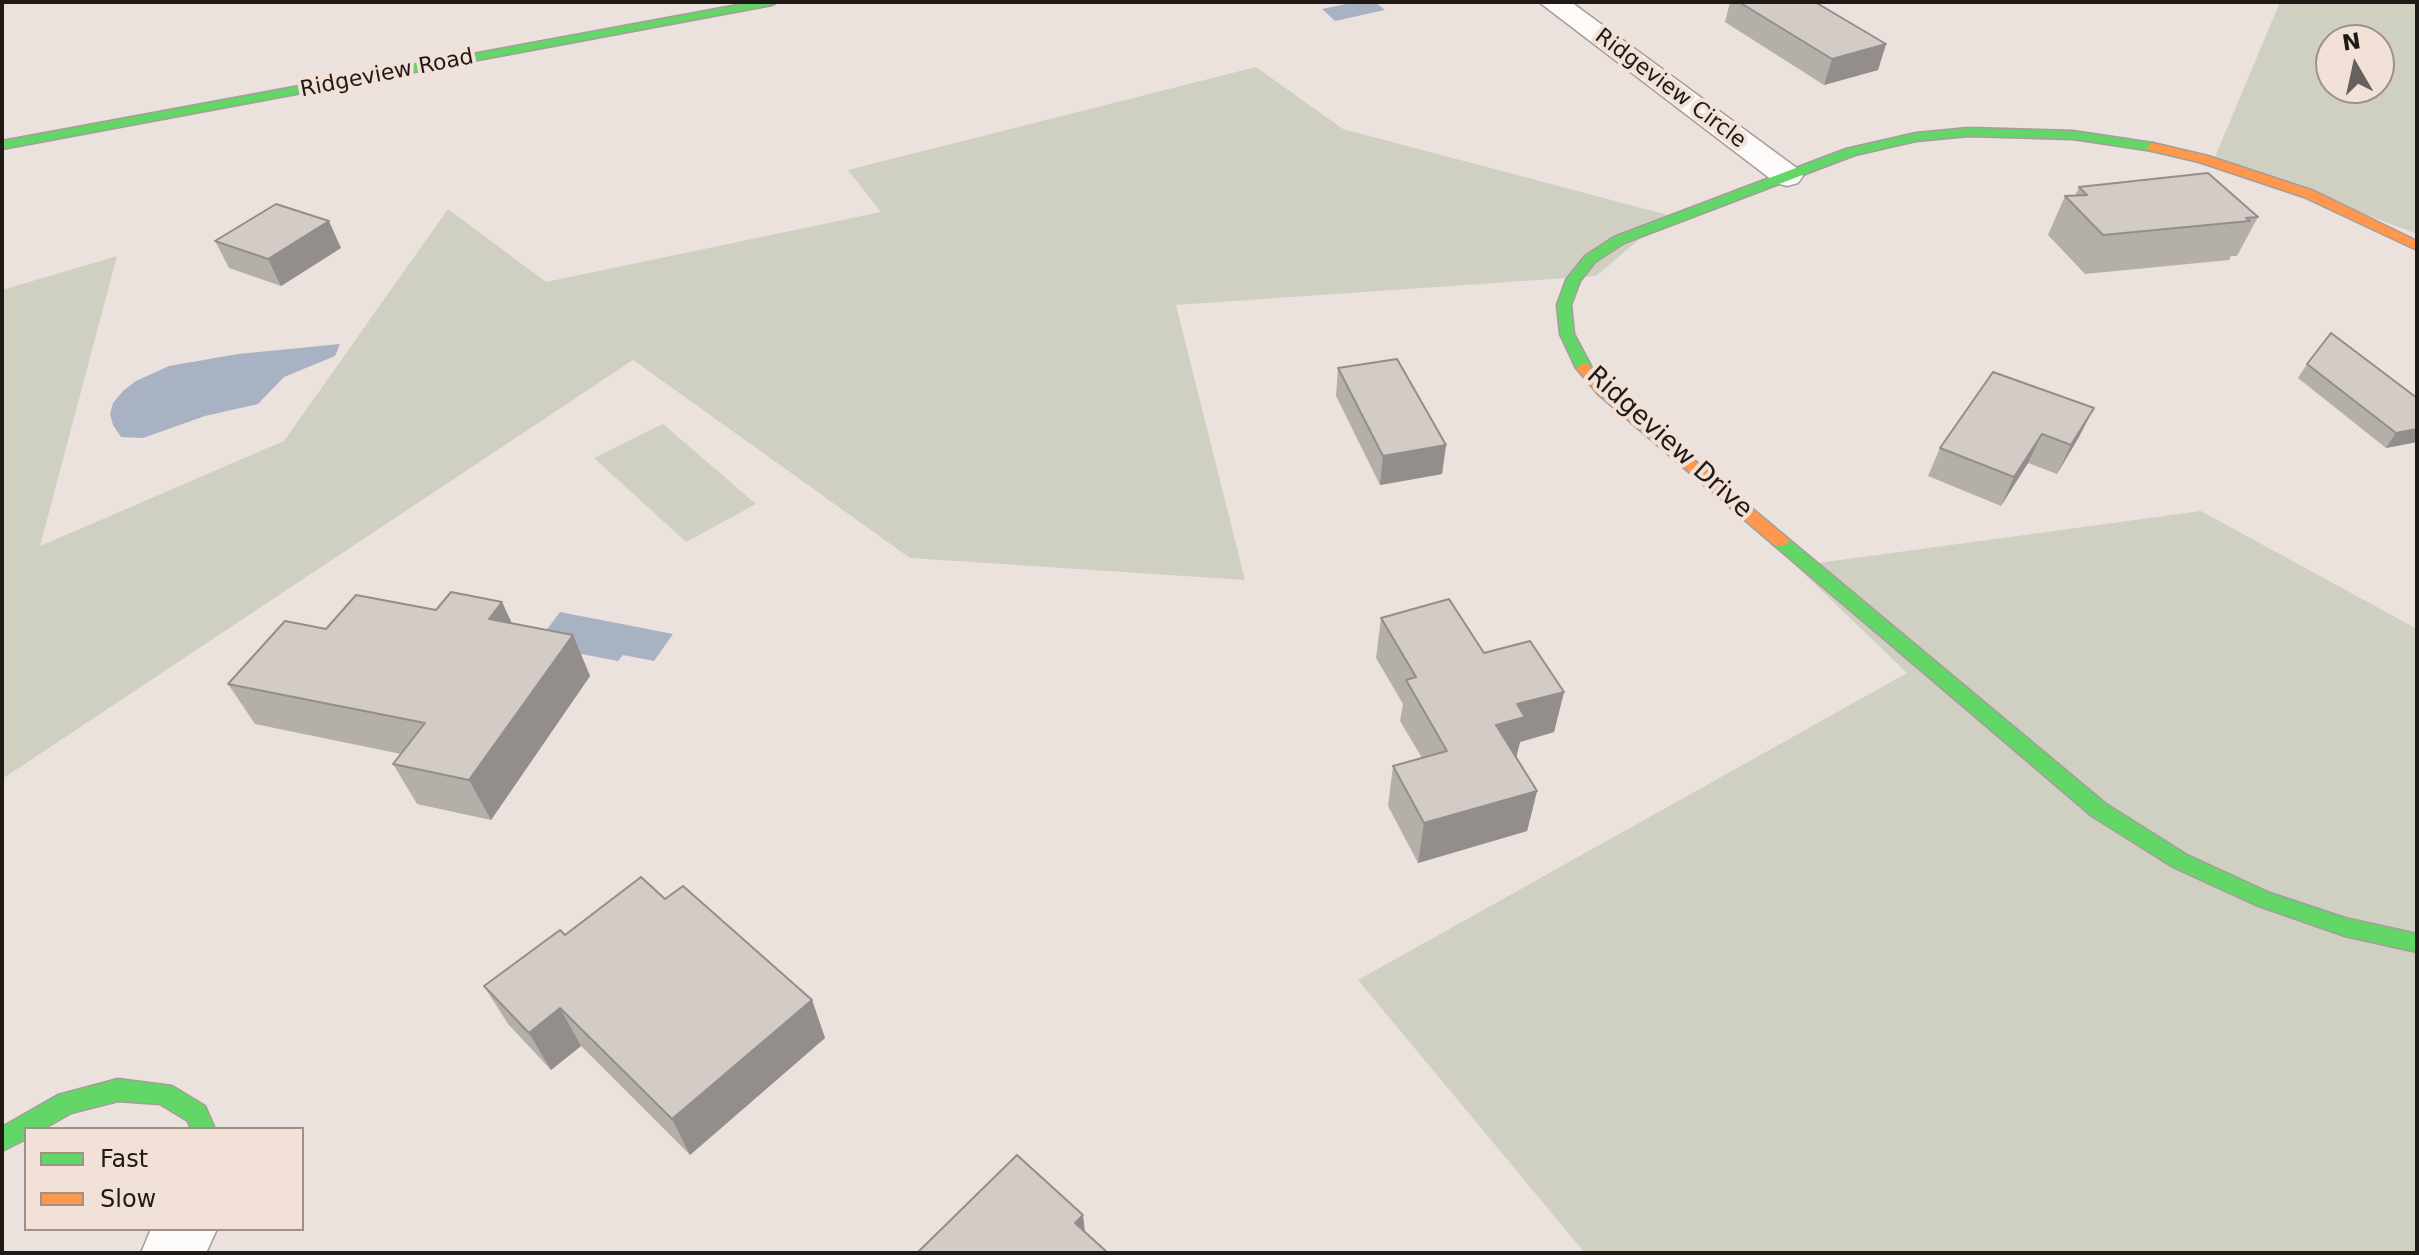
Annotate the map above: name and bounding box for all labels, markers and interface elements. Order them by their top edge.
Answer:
street label: Ridgeview Circle [1589,24,1751,154]
north arrow [2315,24,2395,104]
text: N [2340,28,2363,56]
street label: Ridgeview Road [298,44,476,104]
street label: Ridgeview Drive [1580,361,1758,525]
legend [24,1127,304,1231]
text: Fast [100,1145,148,1173]
text: Slow [100,1185,156,1213]

